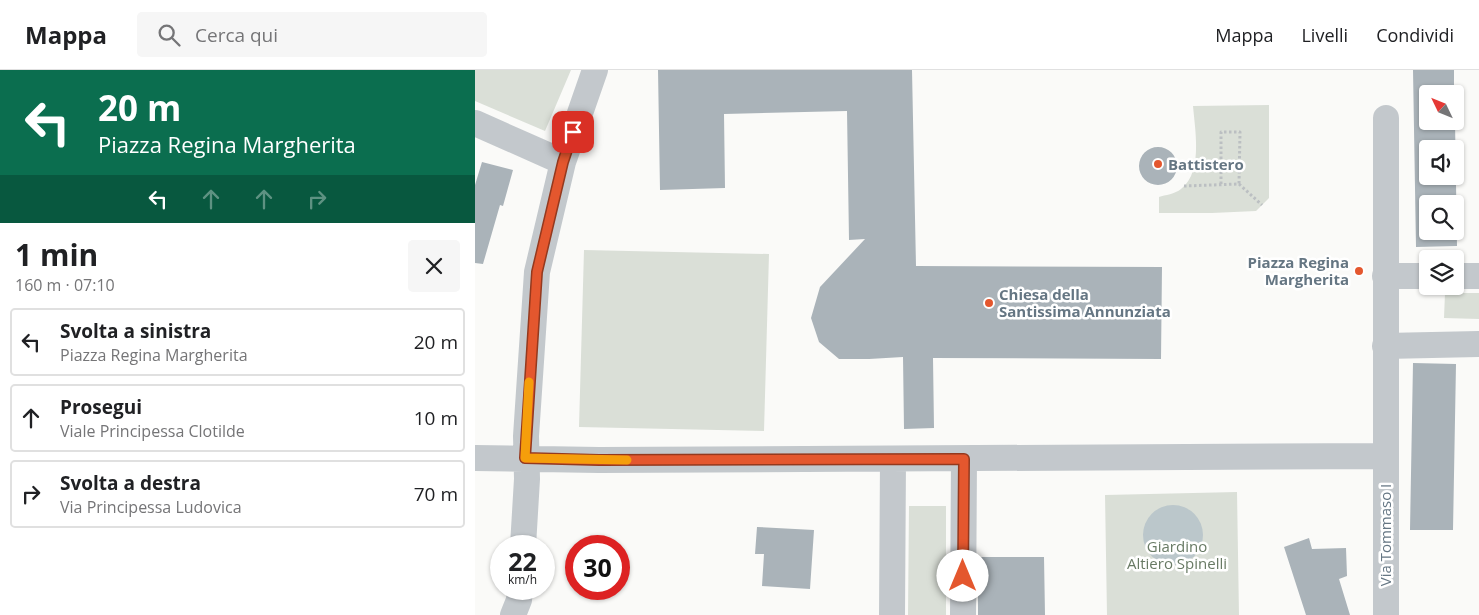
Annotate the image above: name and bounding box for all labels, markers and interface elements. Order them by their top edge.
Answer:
search box [137,12,487,57]
text: Mappa [25,18,107,51]
icon: search [155,21,183,49]
text: Cerca qui [195,22,278,48]
text: Mappa [1215,23,1273,47]
text: Livelli [1301,23,1348,47]
text: Condividi [1376,23,1454,47]
text: 20 m [98,84,181,131]
north arrow [1419,85,1464,130]
map controls [1419,85,1464,295]
icon: left [15,90,80,155]
pin [552,111,594,153]
icon: arrive [559,118,587,146]
text: Piazza Regina Margherita [98,129,356,159]
button: sound [1419,140,1464,185]
place label: Battistero [1168,154,1244,174]
marker: Battistero [1152,158,1164,170]
icon: left [144,185,172,213]
icon: ahead [197,185,225,213]
icon: ahead [250,185,278,213]
icon: right [303,185,331,213]
button: search [1419,195,1464,240]
text: 1 min [15,234,98,275]
button: close [408,240,460,292]
button: layers [1419,250,1464,295]
place label: Piazza Regina Margherita [1248,252,1349,289]
marker: Piazza Regina Margherita [1353,265,1365,277]
text: 160 m · 07:10 [15,274,115,296]
place label: Chiesa della Santissima Annunziata [999,284,1171,321]
marker: Chiesa della Santissima Annunziata [983,297,995,309]
text: Svolta a sinistra [60,318,211,344]
icon: left [17,328,45,356]
text: 20 m [414,329,458,355]
text: Piazza Regina Margherita [60,344,248,366]
text: Prosegui [60,394,142,420]
icon: ahead [17,404,45,432]
text: 10 m [414,405,458,431]
text: Viale Principessa Clotilde [60,420,245,442]
text: Svolta a destra [60,470,201,496]
icon: right [17,480,45,508]
text: 70 m [414,481,458,507]
street label: Via Tommaso I [1375,484,1395,586]
text: Via Principessa Ludovica [60,496,242,518]
speed limit sign: 30 [565,535,630,600]
park label: Giardino Altiero Spinelli [1127,536,1227,573]
text: 22 [508,544,537,578]
position arrow [936,549,988,601]
text: km/h [508,571,537,588]

